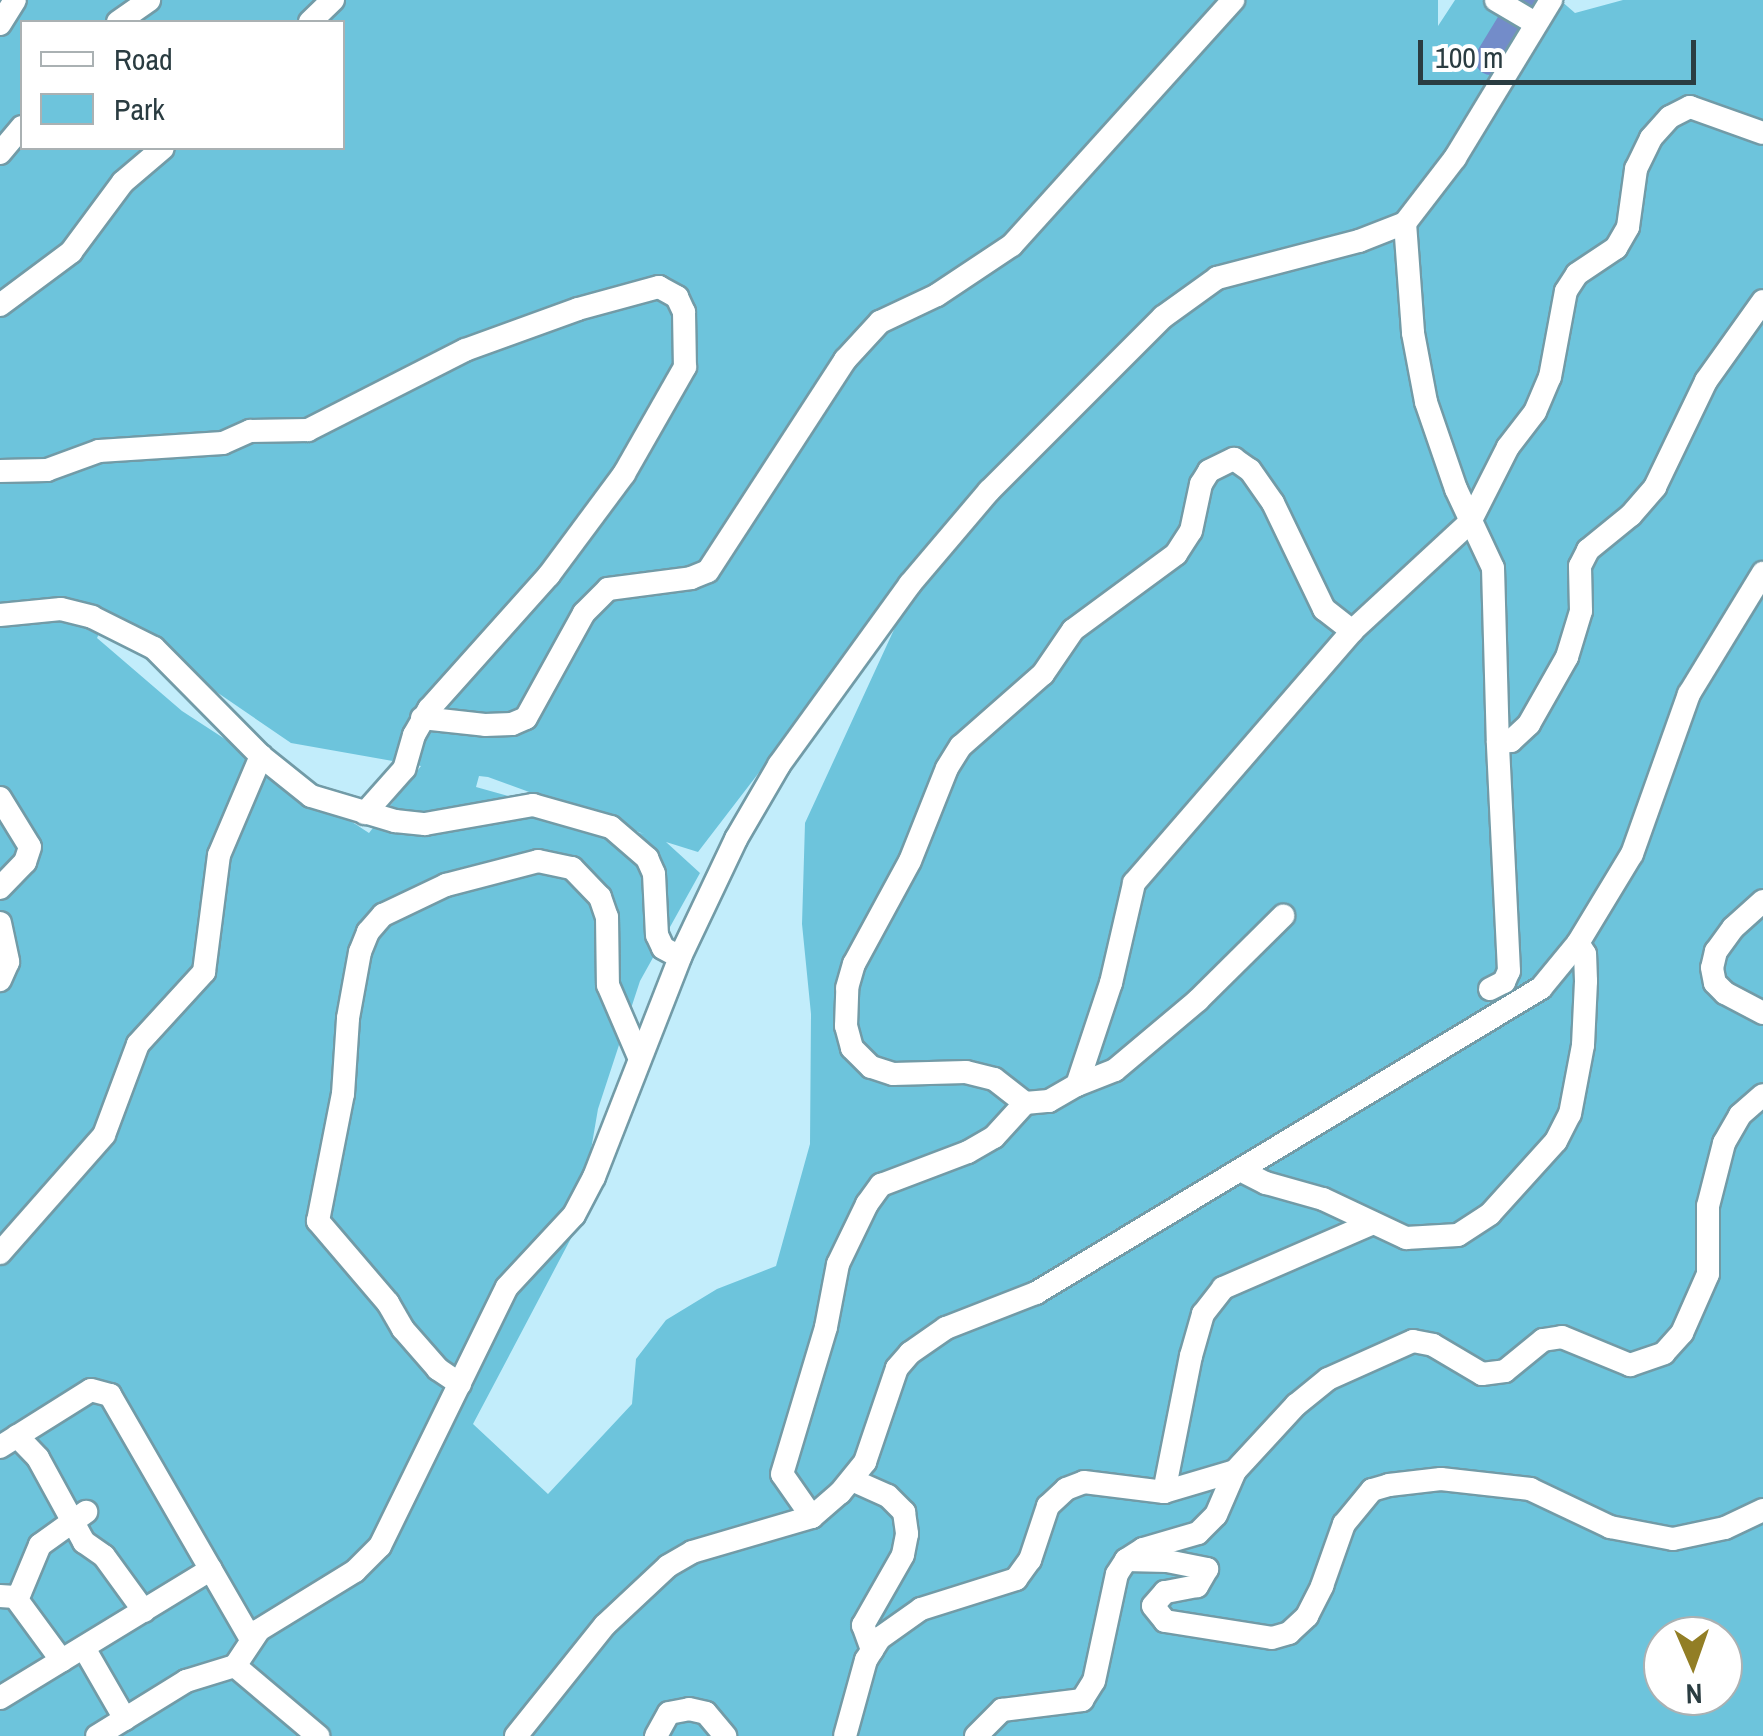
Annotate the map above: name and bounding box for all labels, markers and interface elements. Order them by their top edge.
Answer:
legend [20,20,345,150]
scale bar [1423,20,1700,82]
text: 100 m [1435,37,1503,77]
text: Road [114,39,173,79]
text: Park [114,89,165,129]
north arrow [1643,1616,1743,1716]
text: N [1685,1675,1703,1713]

